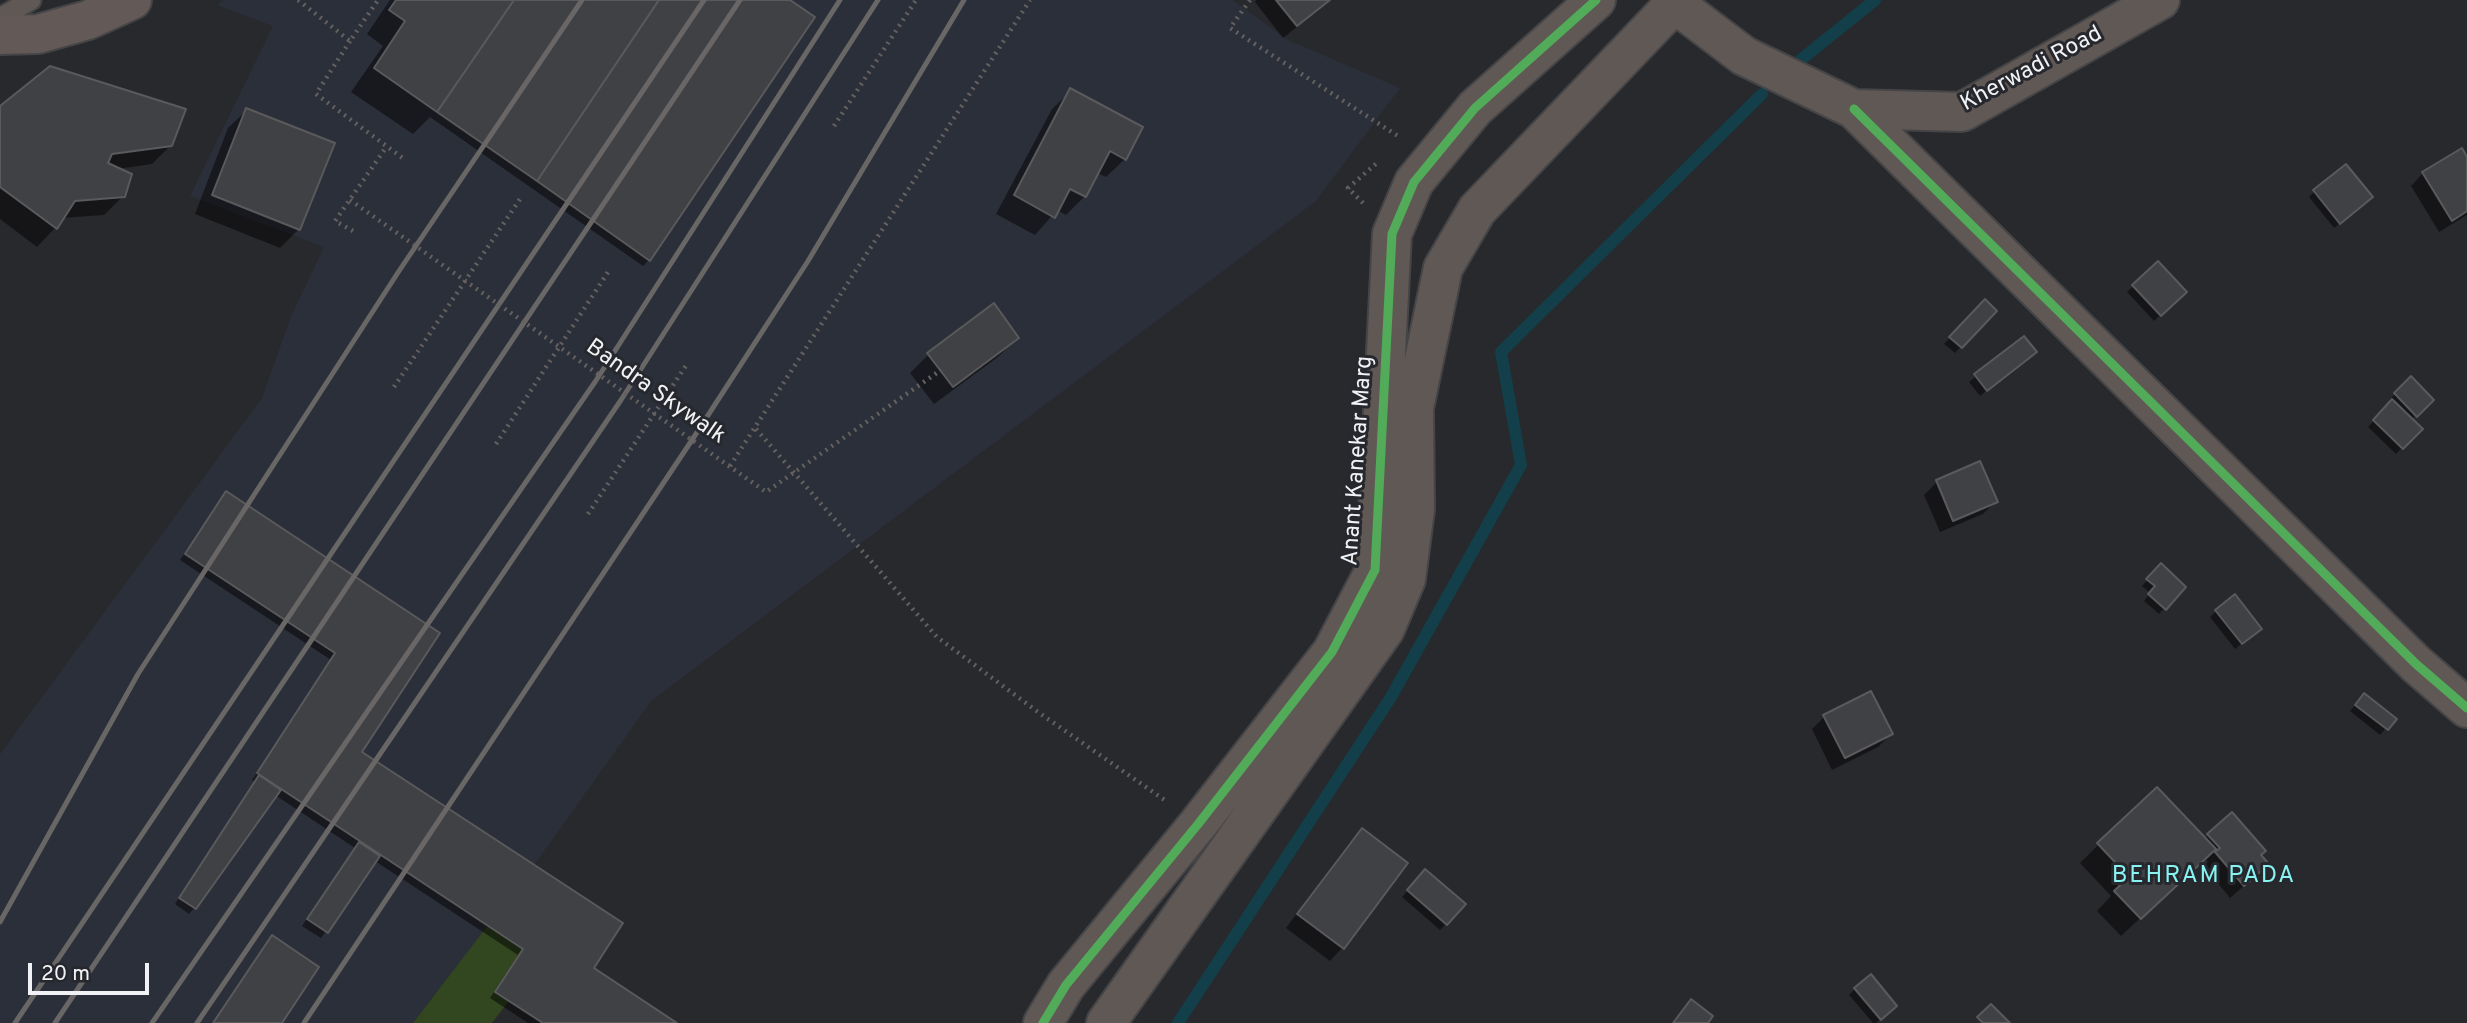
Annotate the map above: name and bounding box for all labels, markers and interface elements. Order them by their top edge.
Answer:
street label: Kherwadi Road [1957,21,2107,119]
street label: Bandra Skywalk [580,335,730,451]
street label: Anant Kanekar Marg [1338,355,1380,567]
district label: BEHRAM PADA [2113,863,2295,891]
scale bar [32,950,152,994]
text: 20 m [41,961,90,988]

